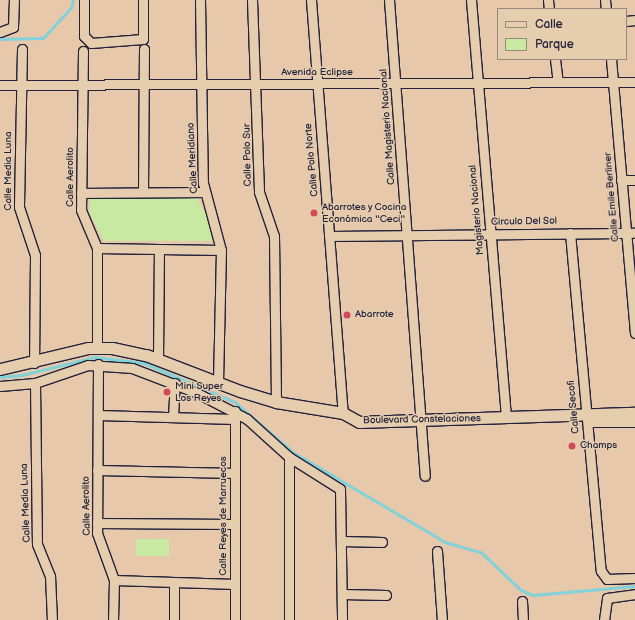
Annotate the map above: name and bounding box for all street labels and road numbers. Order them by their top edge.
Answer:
street label: Avenida Eclipse [281,67,353,79]
street label: Calle Magisterio Nacional [378,69,398,185]
street label: Calle Meridiano [185,122,201,194]
street label: Calle Polo Sur [241,123,255,187]
street label: Calle Polo Norte [303,123,321,197]
street label: Calle Media Luna [3,131,15,211]
street label: Calle Aerolito [65,147,77,207]
street label: Calle Emile Berliner [602,152,622,242]
street label: Magisterio Nacional [467,164,487,256]
street label: Circulo Del Sol [491,215,557,229]
street label: Calle Secofi [566,380,582,434]
street label: Boulevard Constelaciones [363,413,481,427]
street label: Calle Reyes de Marruecos [218,456,230,576]
street label: Calle Media Luna [19,463,33,543]
street label: Calle Aerolito [80,476,94,536]

